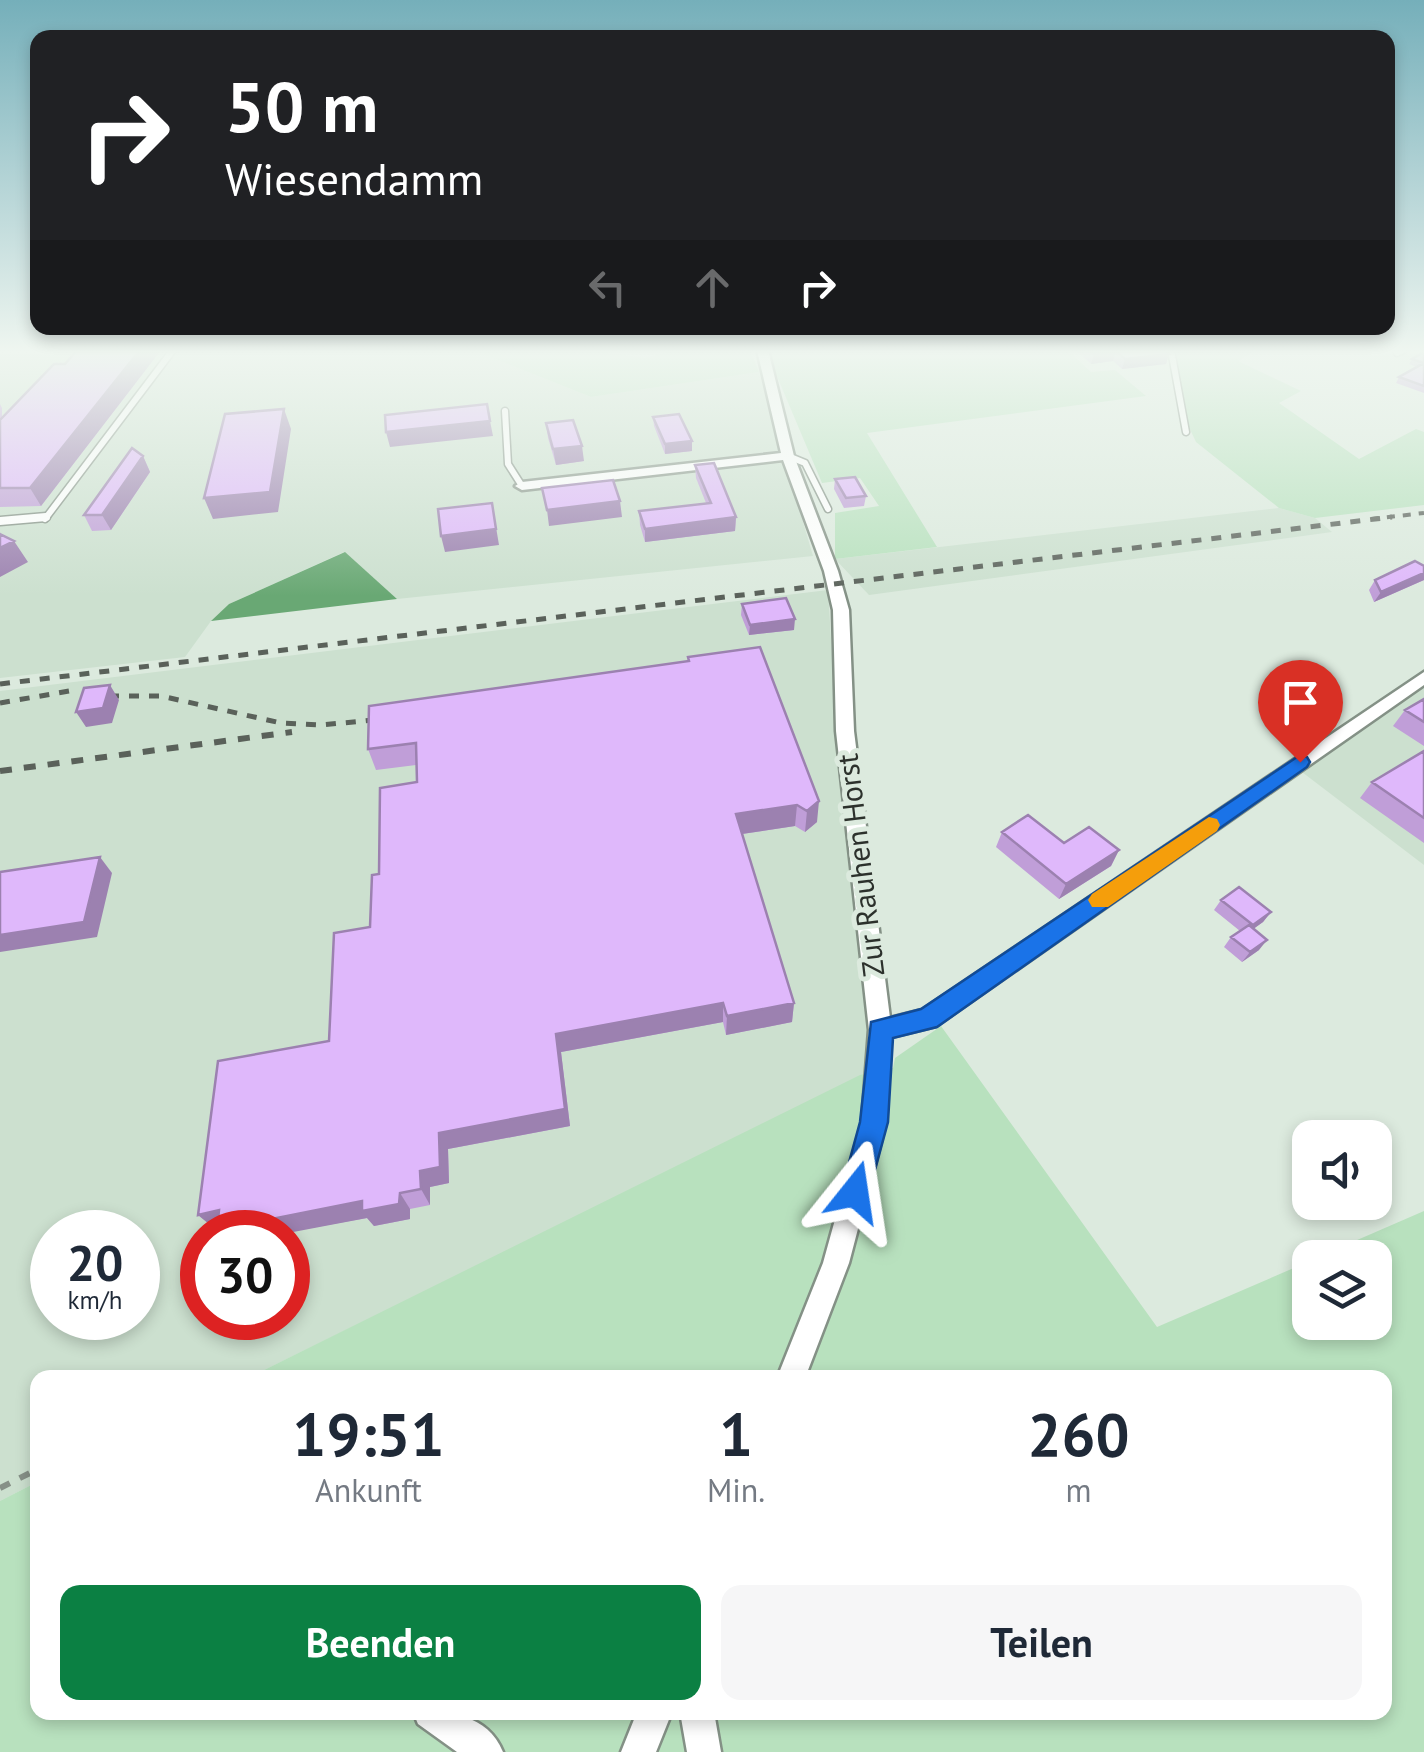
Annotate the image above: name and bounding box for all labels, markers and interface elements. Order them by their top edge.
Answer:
text: 50 m [225,61,378,151]
icon: right [60,70,190,200]
text: Wiesendamm [225,149,483,207]
icon: left [580,260,635,315]
icon: ahead [685,260,740,315]
icon: right [790,260,845,315]
pin [1258,660,1343,763]
icon: arrive [1273,675,1328,730]
street label: Zur Rauhen Horst [827,752,893,979]
map controls [1292,1120,1392,1340]
button: sound [1292,1120,1392,1220]
position arrow [803,1140,907,1244]
speed limit sign: 30 [180,1210,310,1340]
text: 20 [67,1230,123,1295]
button: layers [1292,1240,1392,1340]
text: km/h [68,1284,122,1316]
text: 19:51 [292,1395,445,1473]
text: 1 [719,1395,753,1473]
text: 260 [1028,1395,1130,1473]
text: Ankunft [315,1469,422,1511]
text: Min. [707,1469,765,1511]
text: m [1066,1469,1092,1511]
button: Beenden [60,1585,701,1700]
button: Teilen [721,1585,1362,1700]

